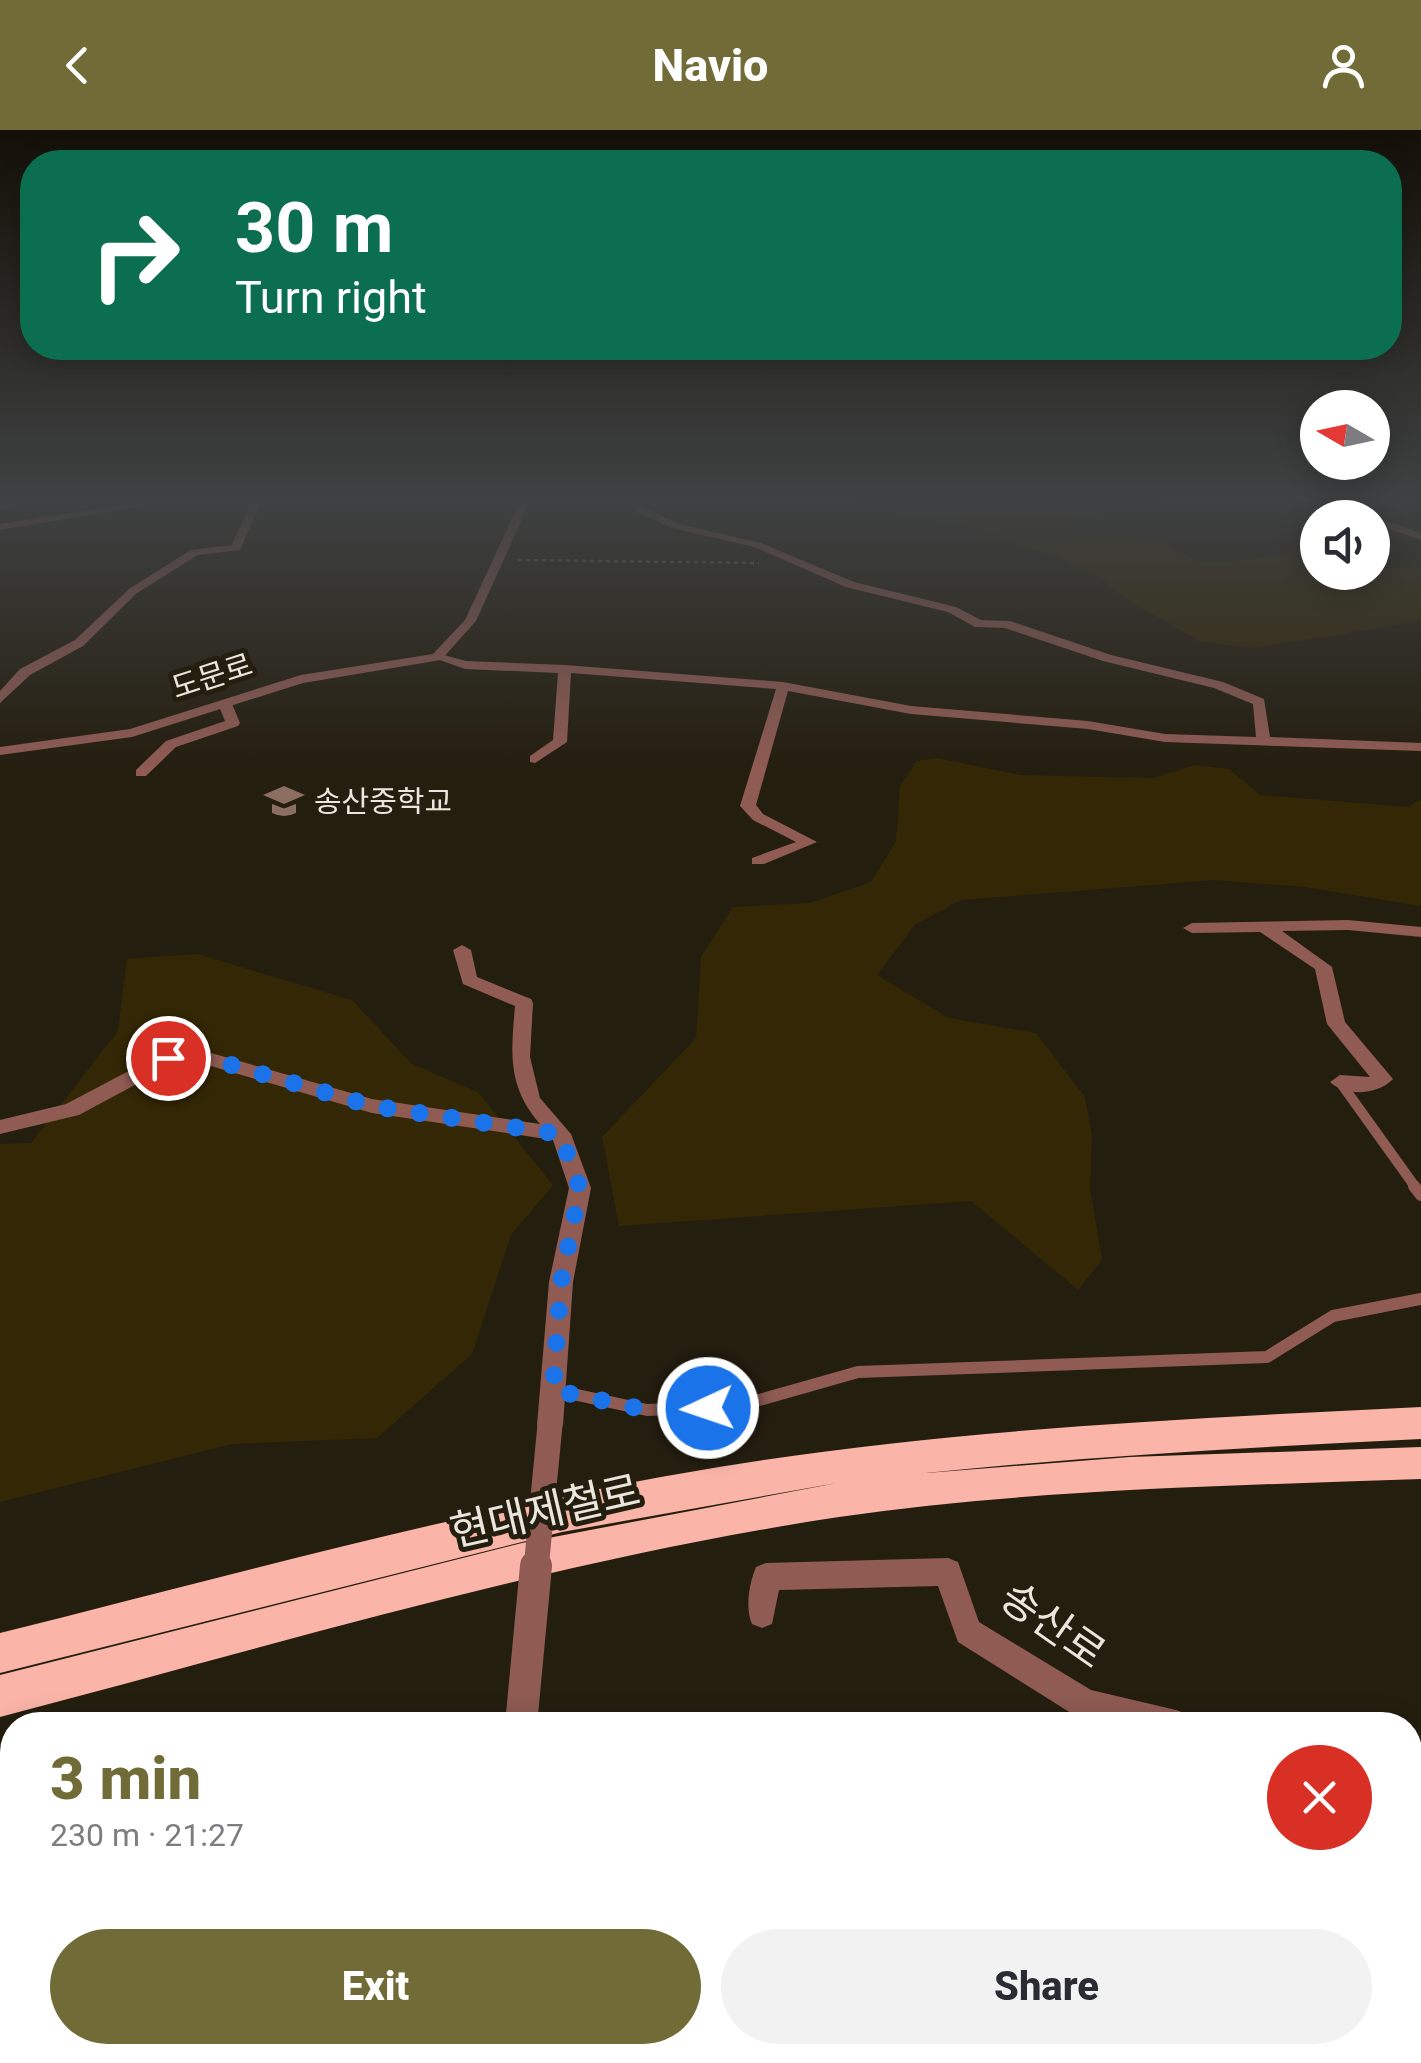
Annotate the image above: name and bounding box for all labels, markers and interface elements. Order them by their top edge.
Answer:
icon: back [50,38,105,93]
icon: person [1316,38,1371,93]
text: Navio [653,39,768,92]
text: 30 m [235,187,393,269]
icon: right [70,190,200,320]
text: Turn right [235,271,427,324]
north arrow [1300,390,1390,480]
map controls [1300,390,1390,590]
button: sound [1300,500,1390,590]
street label: 도문로 [167,647,257,705]
school or university icon: 송산중학교 [263,780,305,822]
place label: 송산중학교 [314,784,452,819]
pin [126,1016,211,1101]
icon: arrive [141,1031,196,1086]
position arrow [656,1356,760,1460]
street label: 현대제철로 [445,1465,645,1557]
street label: 송산로 [991,1572,1115,1678]
text: 3 min [50,1743,201,1814]
button: close [1267,1745,1372,1850]
text: 230 m · 21:27 [50,1816,244,1854]
button: Exit [50,1929,701,2044]
button: Share [721,1929,1372,2044]

